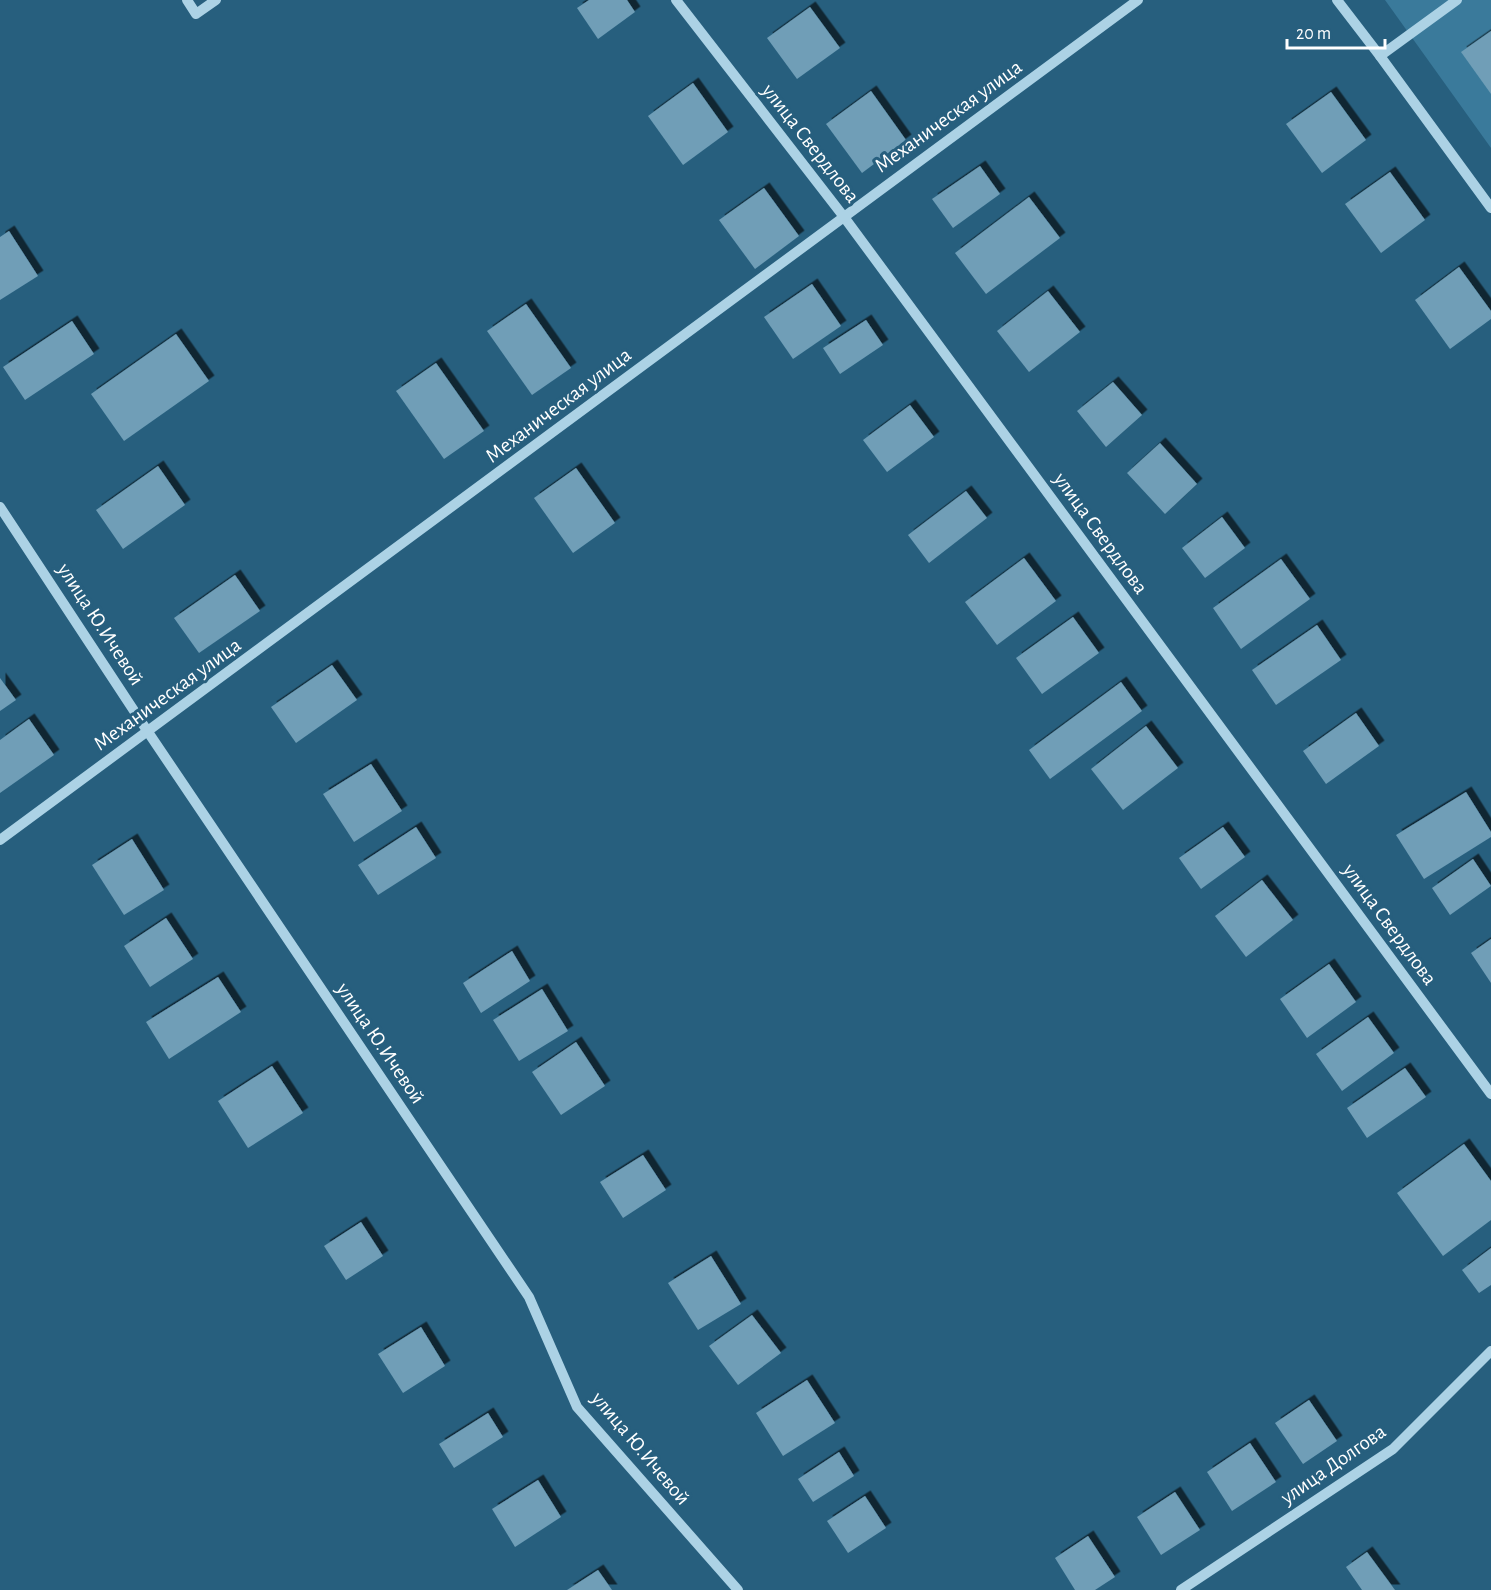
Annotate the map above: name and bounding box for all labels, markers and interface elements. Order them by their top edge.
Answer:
scale bar [1287,12,1384,50]
text: 20 m [1296,25,1331,43]
street label: Механическая улица [871,56,1026,177]
street label: улица Свердлова [757,79,864,207]
street label: Механическая улица [482,344,635,467]
street label: улица Свердлова [1049,468,1152,598]
street label: улица Ю.Ичевой [53,559,148,689]
street label: Механическая улица [90,634,245,755]
street label: улица Свердлова [1338,859,1441,989]
street label: улица Ю.Ичевой [332,978,429,1107]
street label: улица Ю.Ичевой [587,1387,694,1509]
street label: улица Долгова [1276,1420,1390,1509]

